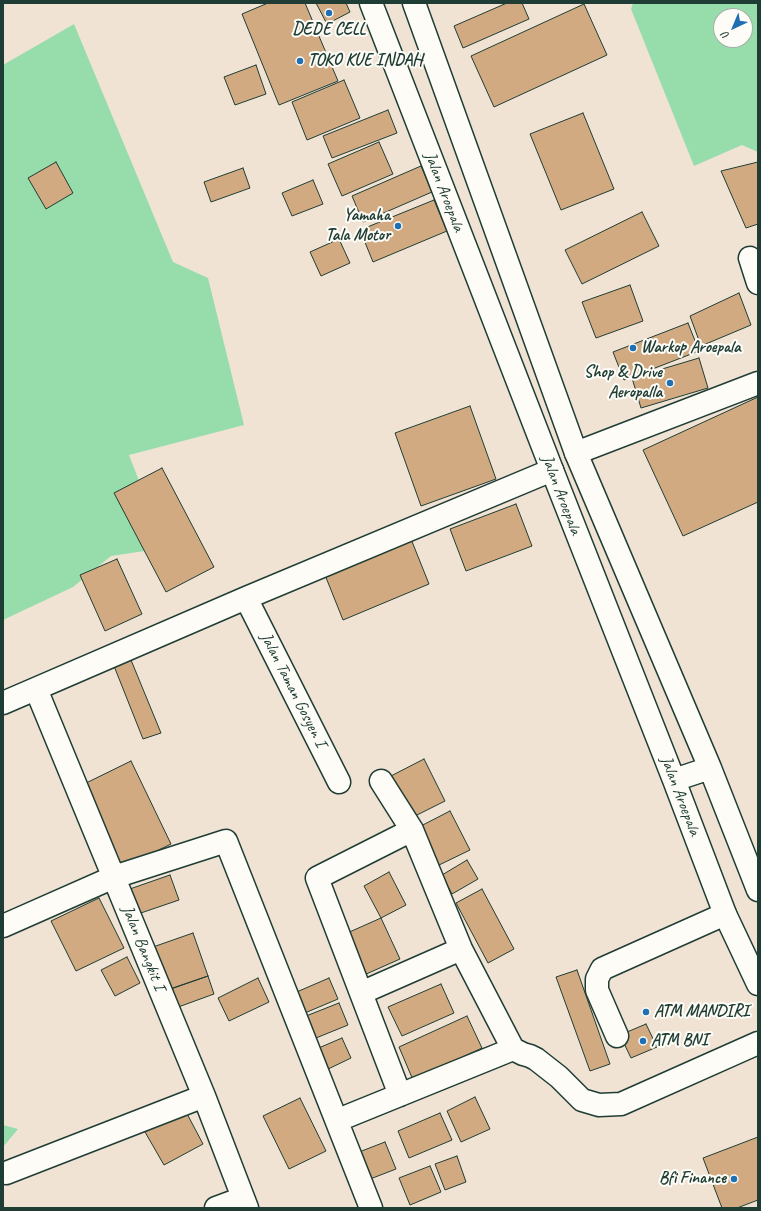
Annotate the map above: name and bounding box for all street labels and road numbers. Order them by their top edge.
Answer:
street label: Jalan Aroepala [419,149,469,235]
street label: Jalan Aroepala [536,452,586,538]
street label: Jalan Taman Gosyen I [255,629,331,751]
street label: Jalan Aroepala [655,753,705,839]
street label: Jalan Bangkit I [117,903,169,993]

